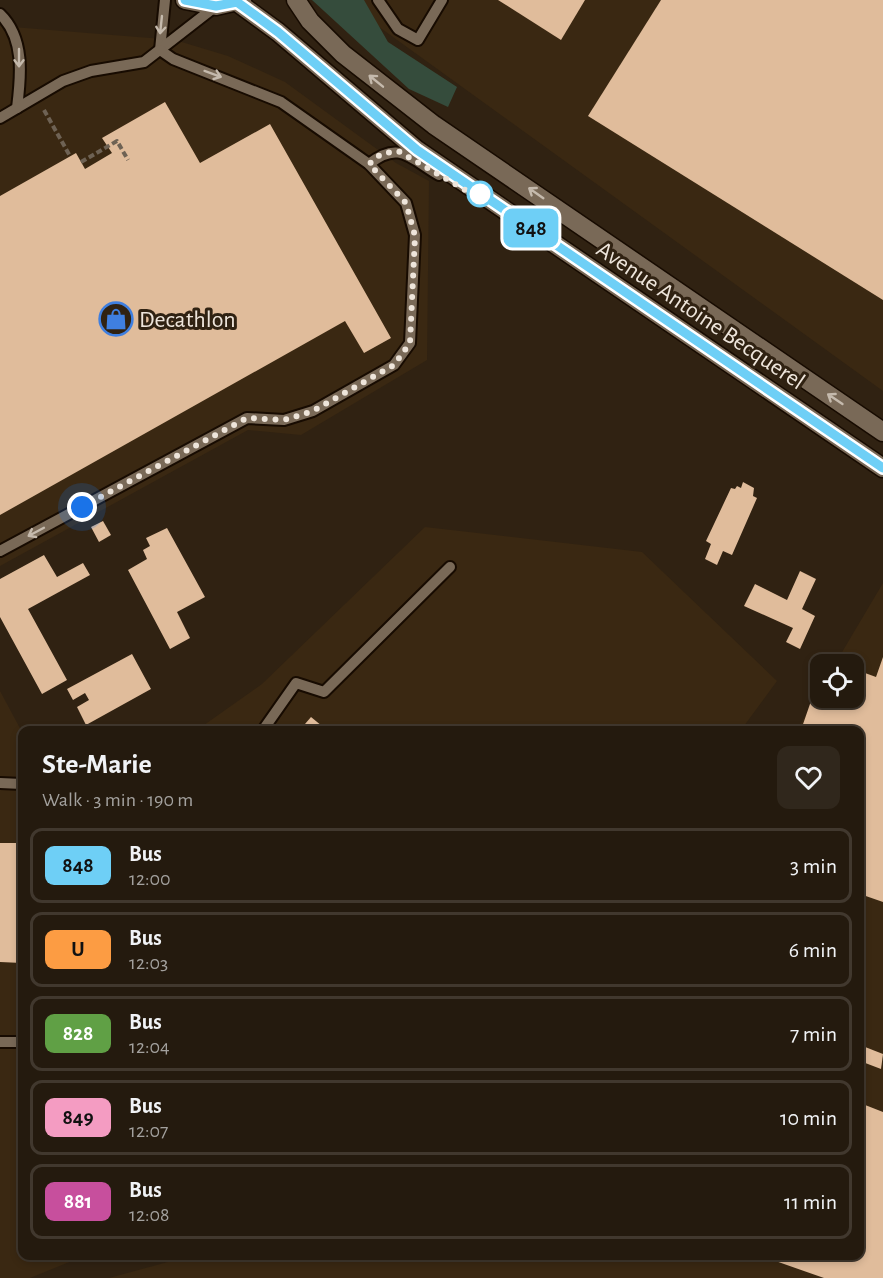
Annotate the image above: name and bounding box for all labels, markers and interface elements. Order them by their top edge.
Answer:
one-way arrow [155,15,166,34]
one-way arrow [13,48,25,68]
one-way arrow [203,69,222,80]
one-way arrow [369,74,385,87]
unlabelled marker [467,181,493,207]
one-way arrow [528,187,544,199]
line badge: 848 [496,208,566,248]
text: 848 [515,218,547,239]
street label: Avenue Antoine Becquerel [592,237,809,394]
shop icon: Decathlon [98,301,134,337]
place label: Decathlon [139,308,236,332]
one-way arrow [827,393,843,405]
your location [67,492,97,522]
one-way arrow [28,526,45,538]
map controls [810,654,864,708]
button: locate [810,654,864,708]
button: heart [777,746,840,809]
text: Ste-Marie [42,751,152,779]
text: Walk · 3 min · 190 m [42,790,193,810]
text: Bus [129,843,162,865]
text: 848 [62,855,94,876]
text: 3 min [790,855,837,877]
text: 12:00 [129,869,171,889]
text: Bus [129,927,162,949]
text: U [71,939,85,960]
text: 6 min [789,939,837,961]
text: 12:03 [129,953,168,973]
text: Bus [129,1011,162,1033]
text: 828 [63,1023,93,1044]
text: 7 min [790,1023,837,1045]
text: 12:04 [129,1037,170,1057]
text: Bus [129,1095,162,1117]
text: 849 [62,1107,94,1128]
text: 10 min [780,1107,837,1129]
text: 12:07 [129,1121,168,1141]
text: Bus [129,1179,162,1201]
text: 881 [64,1191,92,1212]
text: 11 min [784,1191,837,1213]
text: 12:08 [129,1205,170,1225]

